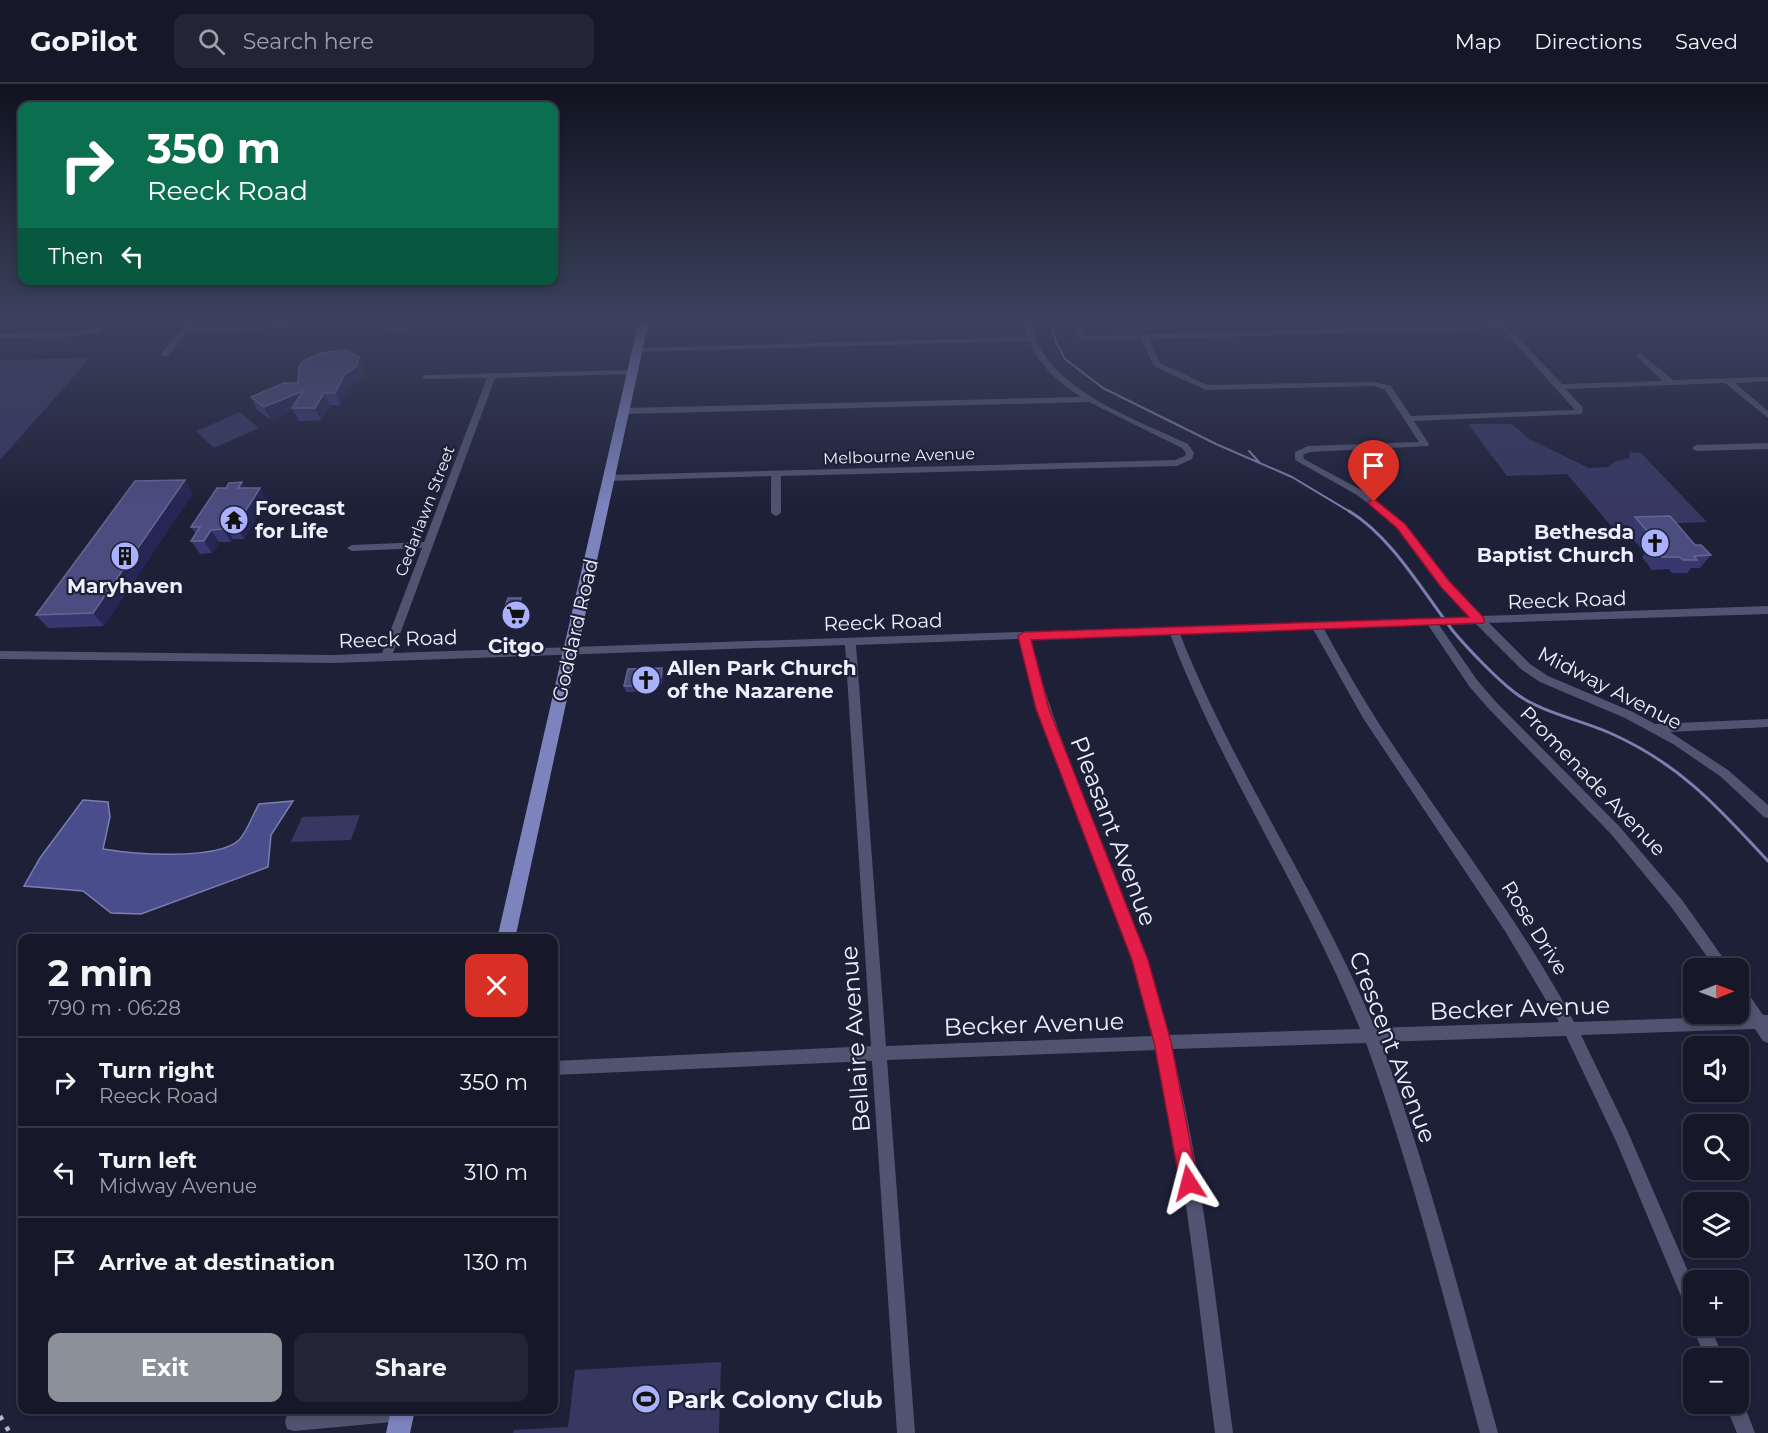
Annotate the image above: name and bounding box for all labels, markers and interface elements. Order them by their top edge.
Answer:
search box [174,14,594,68]
text: GoPilot [30,24,138,58]
icon: search [195,25,228,58]
text: Search here [243,28,374,55]
text: Map [1455,29,1501,54]
text: Directions [1534,29,1642,54]
text: Saved [1675,29,1738,54]
text: 350 m [147,122,281,174]
icon: right [48,126,126,204]
text: Reeck Road [147,174,308,207]
icon: left [116,240,149,273]
text: Then [48,243,104,270]
pin [1348,440,1399,502]
street label: Cedarlawn Street [391,443,459,579]
street label: Melbourne Avenue [823,444,975,468]
icon: arrive [1357,449,1390,482]
place label: Forecast for Life [255,496,345,543]
temple icon: Forecast for Life [218,504,250,536]
place label: Bethesda Baptist Church [1477,520,1634,567]
church icon: Bethesda Baptist Church [1639,527,1671,559]
building icon: Maryhaven [109,540,141,572]
street label: Goddard Road [547,556,603,704]
place label: Maryhaven [67,574,183,598]
street label: Reeck Road [1507,586,1627,614]
supermarket icon: Citgo [500,599,532,631]
street label: Reeck Road [823,608,943,636]
street label: Reeck Road [338,625,458,653]
place label: Citgo [488,634,544,658]
street label: Midway Avenue [1534,641,1686,735]
place label: Allen Park Church of the Nazarene [666,656,857,703]
church icon: Allen Park Church of the Nazarene [630,664,662,696]
street label: Promenade Avenue [1515,701,1671,861]
street label: Pleasant Avenue [1065,732,1163,930]
street label: Rose Drive [1497,876,1573,980]
street label: Bellaire Avenue [834,945,876,1133]
street label: Crescent Avenue [1343,947,1443,1147]
text: 2 min [48,951,153,995]
button: close [465,954,528,1017]
north arrow [1683,958,1749,1024]
map controls [1683,958,1749,1414]
street label: Becker Avenue [1429,990,1611,1026]
text: 790 m · 06:28 [48,996,181,1020]
street label: Becker Avenue [943,1006,1125,1042]
button: sound [1683,1036,1749,1102]
text: Turn right [99,1057,214,1084]
icon: right [48,1066,81,1099]
text: 350 m [460,1069,528,1096]
text: Reeck Road [99,1084,218,1108]
button: search [1683,1114,1749,1180]
text: Turn left [99,1147,197,1174]
position arrow [1157,1151,1221,1215]
icon: left [48,1156,81,1189]
text: 310 m [464,1159,528,1186]
text: Midway Avenue [99,1174,257,1198]
button: layers [1683,1192,1749,1258]
icon: arrive [48,1246,81,1279]
text: Arrive at destination [99,1249,335,1276]
text: 130 m [464,1249,528,1276]
button: + [1683,1270,1749,1336]
button: Exit [48,1333,282,1402]
button: Share [294,1333,528,1402]
button: − [1683,1348,1749,1414]
sports icon: Park Colony Club [630,1383,662,1415]
place label: Park Colony Club [667,1385,883,1414]

